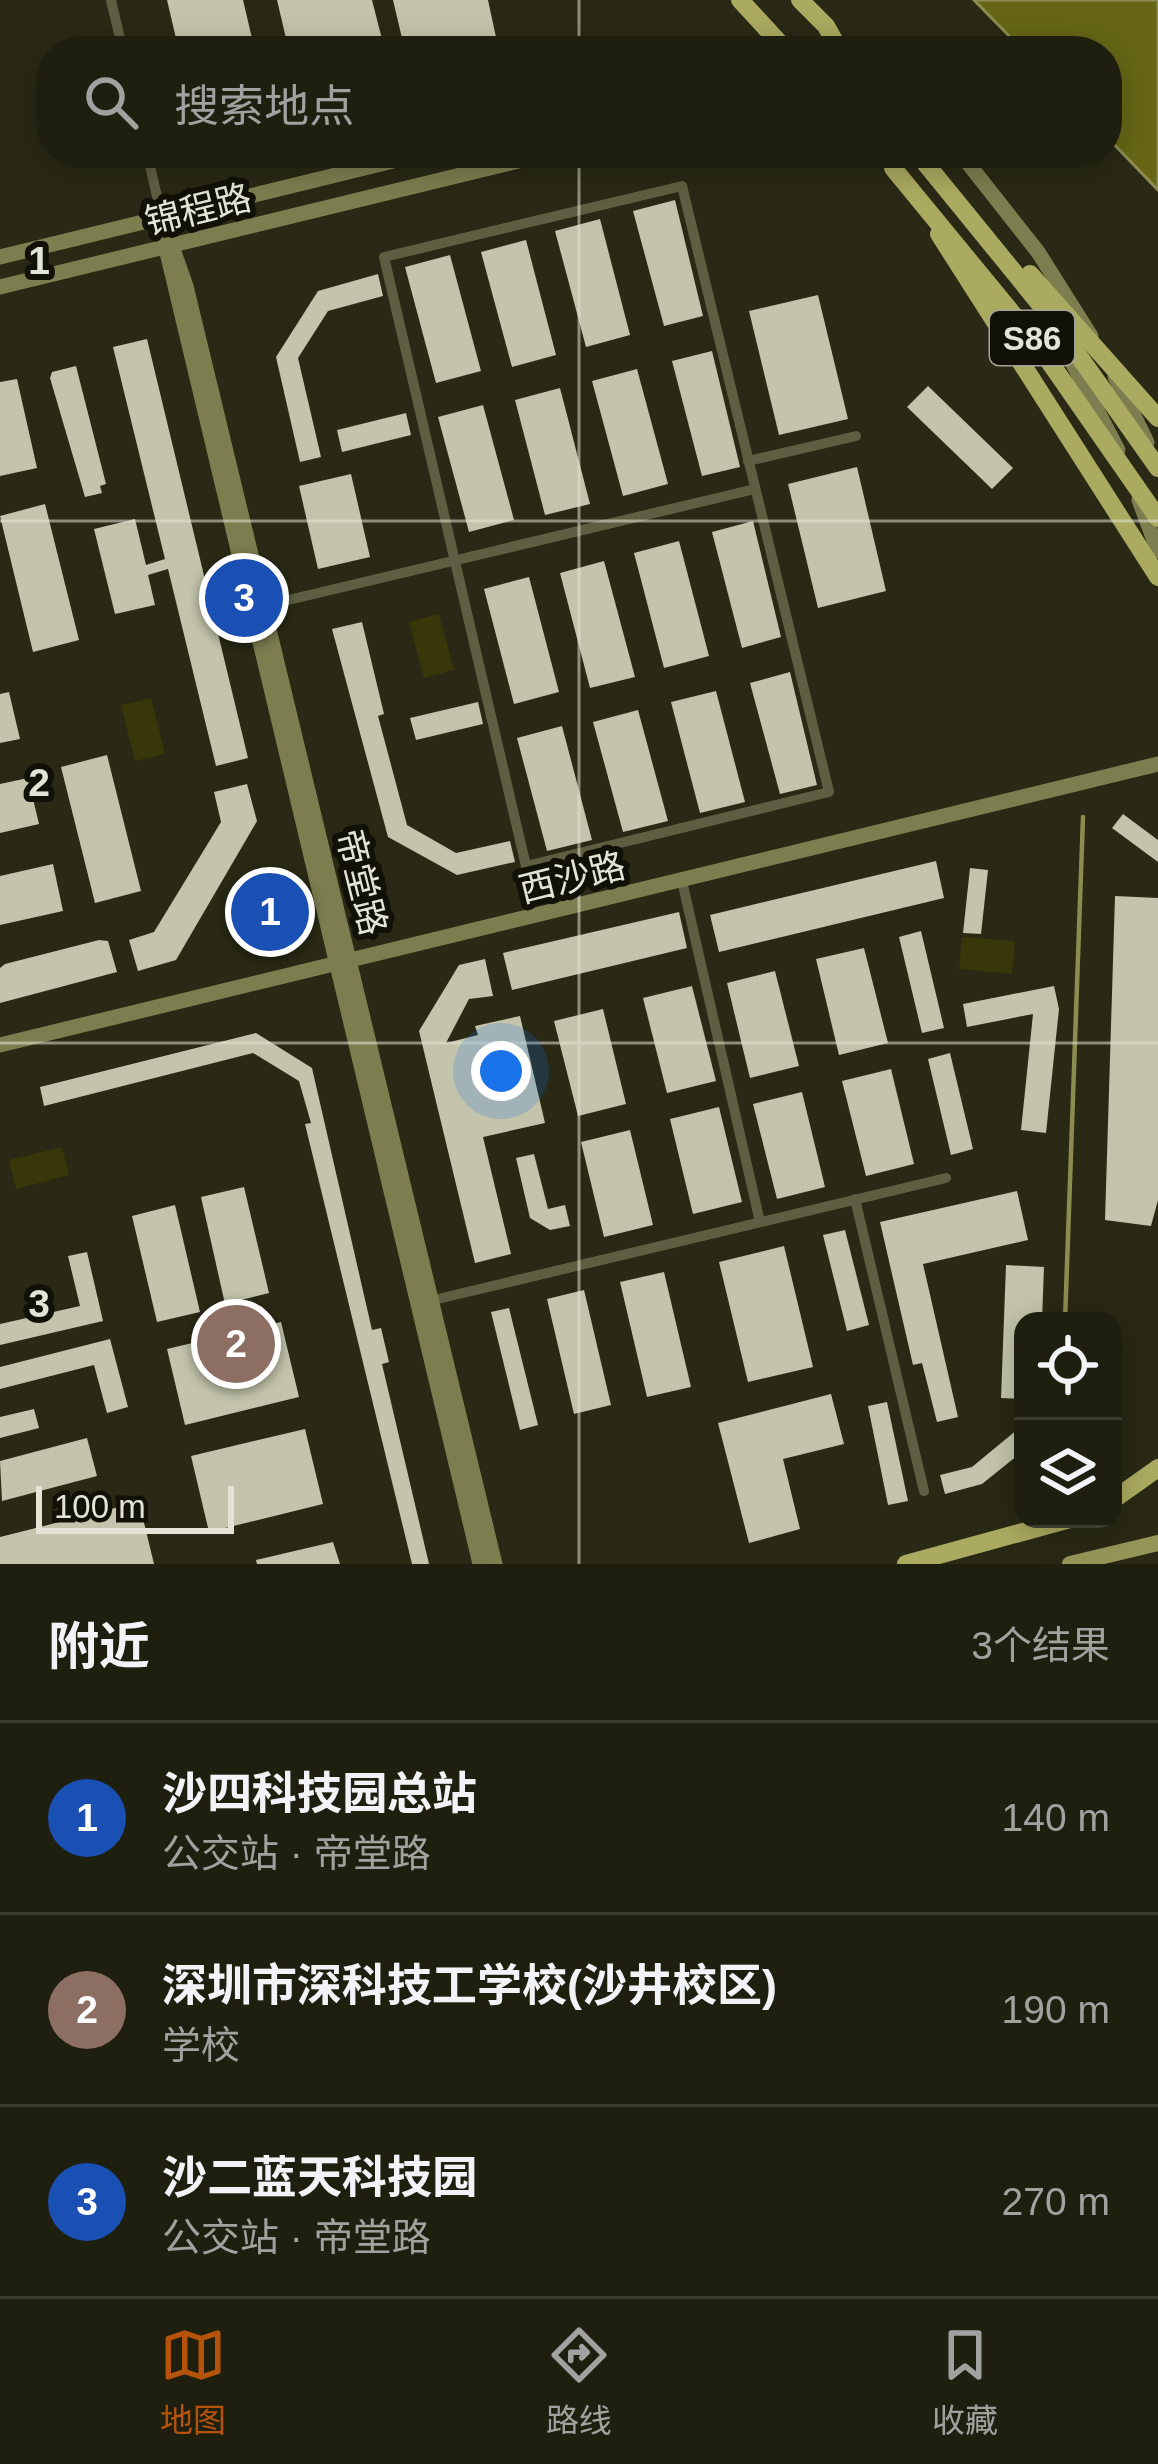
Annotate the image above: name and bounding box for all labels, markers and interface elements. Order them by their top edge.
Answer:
search box [36,36,1122,168]
icon: search [78,69,144,135]
text: 搜索地点 [174,81,354,132]
street label: 锦程路 [141,177,255,242]
text: 1 [28,239,50,282]
road number: S86 [990,311,1074,365]
pin: 3 [205,553,283,643]
text: 2 [28,761,50,804]
street label: 帝堂路 [329,825,394,939]
street label: 西沙路 [515,845,629,910]
pin: 1 [231,867,309,957]
your location [471,1041,531,1101]
text: 3 [28,1282,50,1325]
pin: 2 [197,1299,275,1389]
map controls [1014,1312,1122,1528]
button: locate [1014,1312,1122,1420]
button: layers [1014,1420,1122,1528]
scale bar [36,1480,234,1533]
text: 100 m [54,1488,146,1525]
text: 附近 [48,1618,150,1675]
text: 3个结果 [971,1624,1110,1667]
text: 沙四科技园总站 [162,1768,477,1819]
text: 1 [76,1796,98,1839]
text: 140 m [1002,1796,1110,1839]
text: 公交站 · 帝堂路 [162,1832,431,1875]
text: 深圳市深科技工学校(沙井校区) [162,1960,777,2011]
text: 2 [76,1988,98,2031]
text: 190 m [1002,1988,1110,2031]
text: 学校 [162,2024,240,2067]
text: 沙二蓝天科技园 [162,2152,477,2203]
text: 3 [76,2180,98,2223]
text: 270 m [1002,2180,1110,2223]
text: 公交站 · 帝堂路 [162,2216,431,2259]
tab: 地图 [160,2322,226,2442]
tab: 路线 [546,2322,612,2442]
tab: 收藏 [932,2322,998,2442]

